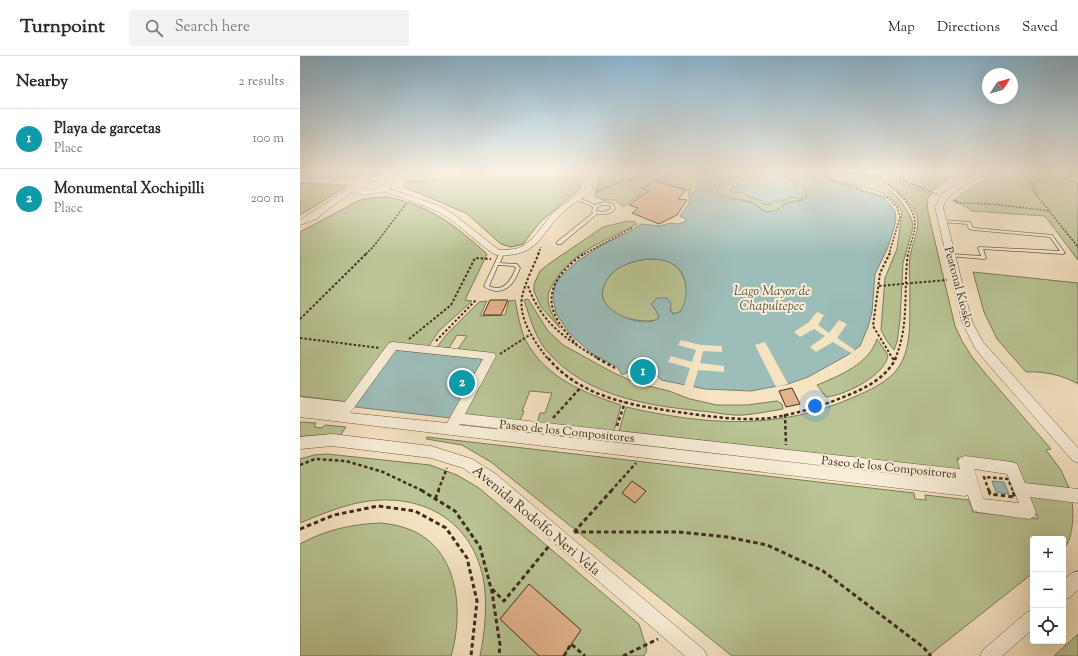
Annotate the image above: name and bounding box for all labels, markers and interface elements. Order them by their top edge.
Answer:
search box [129,10,409,46]
text: Turnpoint [20,14,105,41]
icon: search [143,17,165,39]
text: Search here [175,17,250,38]
text: Map [888,18,915,38]
text: Directions [937,18,1000,38]
text: Saved [1022,18,1058,38]
north arrow [982,68,1018,104]
text: Nearby [16,70,68,94]
text: 2 results [239,73,284,91]
text: Playa de garcetas [54,119,161,140]
text: 1 [27,130,31,148]
text: 100 m [252,130,284,148]
text: Place [54,140,83,158]
text: Monumental Xochipilli [54,179,204,200]
text: 2 [26,190,32,208]
text: 200 m [251,190,284,208]
text: Place [54,200,83,218]
street label: Peatonal Kiosko [939,245,978,330]
water label: Lago Mayor de Chapultepec [734,283,810,316]
pin: 1 [630,357,656,387]
pin: 2 [449,368,475,398]
your location [805,396,825,416]
street label: Paseo de los Compositores [498,416,636,448]
street label: Paseo de los Compositores [820,452,958,484]
street label: Avenida Rodolfo Neri Vela [467,462,605,582]
map controls [1030,536,1066,644]
button: + [1030,536,1066,572]
button: − [1030,572,1066,608]
button: locate [1030,608,1066,644]

